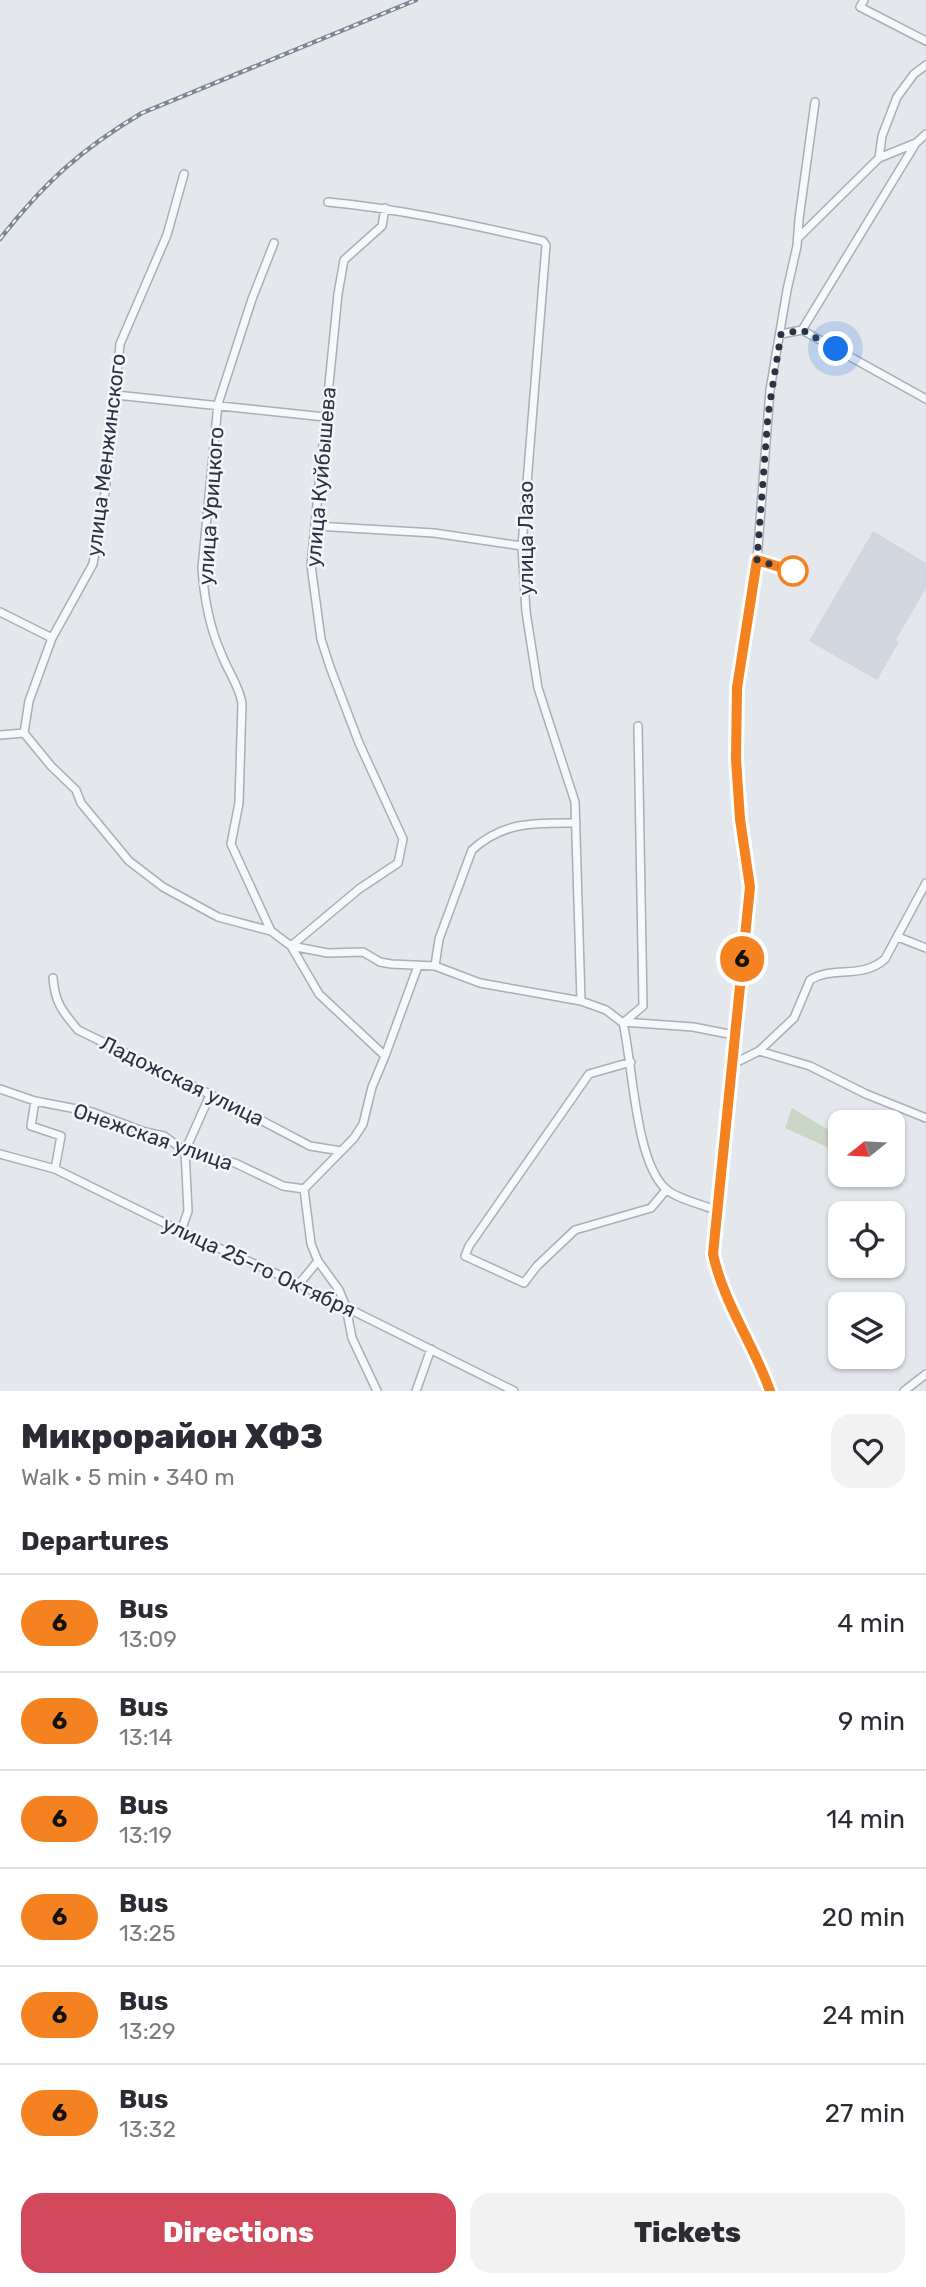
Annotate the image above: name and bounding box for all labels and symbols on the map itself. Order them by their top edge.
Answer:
your location [818,331,853,366]
street label: улица Менжинского [81,352,130,558]
street label: улица Куйбышева [300,386,341,568]
street label: улица Урицкого [192,426,229,586]
street label: улица Лазо [513,481,538,595]
unlabelled marker [778,556,808,586]
line badge: 6 [719,936,765,982]
street label: Ладожская улица [96,1030,268,1131]
street label: Онежская улица [70,1098,236,1176]
north arrow [828,1110,905,1186]
street label: улица 25-го Октября [159,1211,360,1322]

